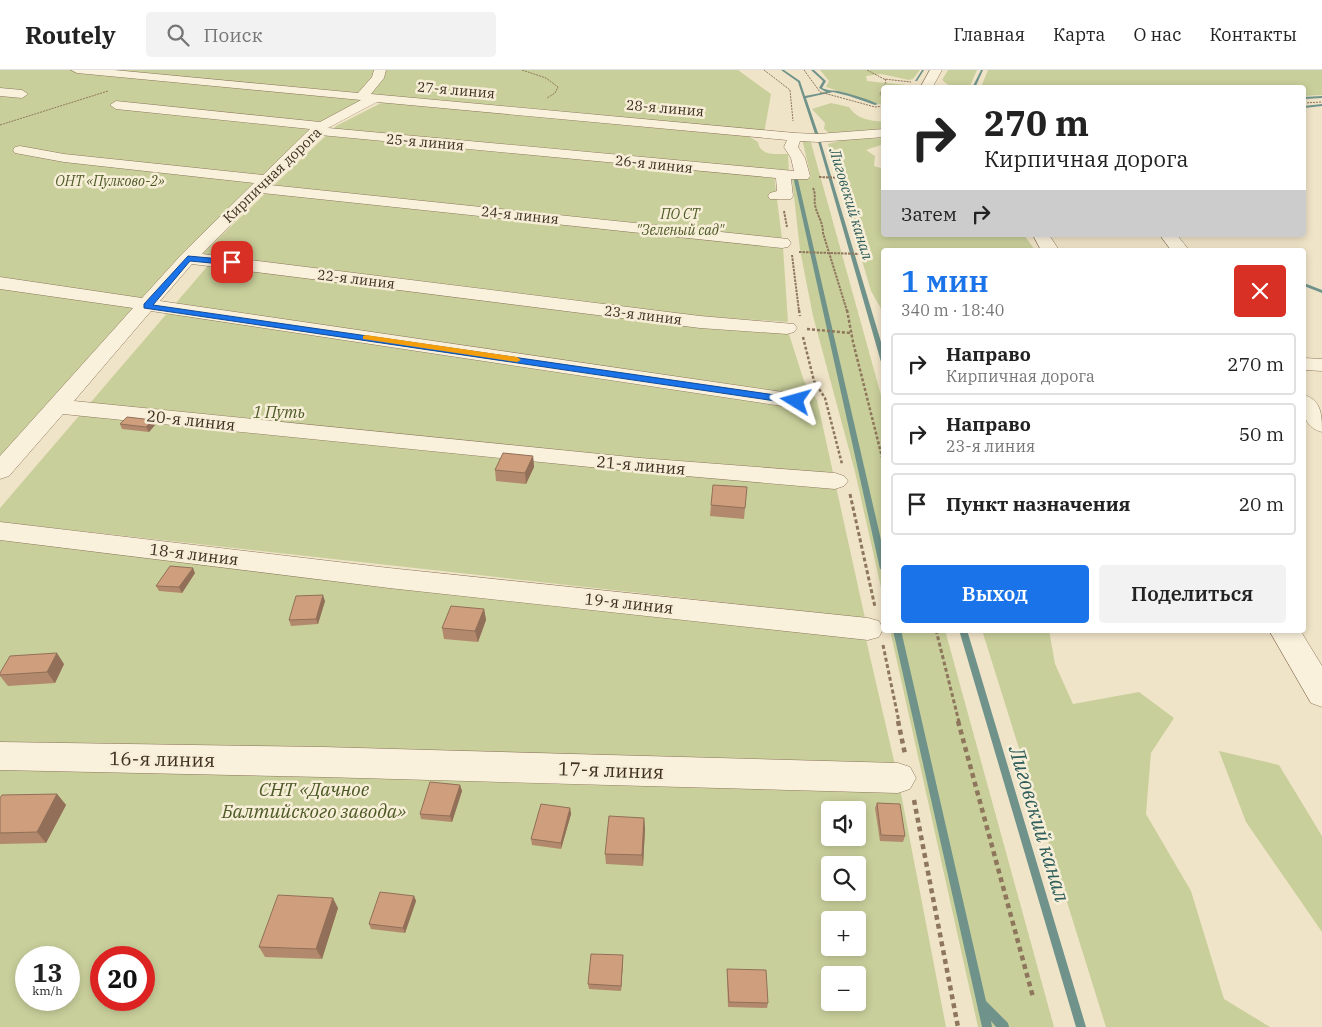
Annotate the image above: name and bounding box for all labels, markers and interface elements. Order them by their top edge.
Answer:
search box [146,12,496,57]
text: Routely [25,19,116,51]
icon: search [164,21,192,49]
text: Поиск [204,23,263,47]
text: Главная [953,23,1025,46]
text: Карта [1053,23,1105,46]
text: О нас [1133,23,1181,46]
text: Контакты [1209,23,1297,46]
street label: 27-я линия [416,78,496,102]
street label: 28-я линия [625,96,705,120]
text: 270 m [984,100,1089,146]
icon: right [901,105,966,170]
street label: Кирпичная дорога [219,123,325,227]
street label: 25-я линия [385,130,465,154]
text: Кирпичная дорога [984,144,1189,173]
water label: Лиговский канал [825,145,878,262]
street label: 26-я линия [614,151,694,177]
park label: ОНТ «Пулково-2» [55,172,165,190]
icon: right [967,200,995,228]
street label: 24-я линия [480,202,560,228]
text: Затем [901,202,957,226]
park label: ПО СТ "Зеленый сад" [636,205,725,239]
pin [211,241,253,283]
icon: arrive [218,248,246,276]
text: 1 мин [901,261,989,300]
street label: 22-я линия [316,265,396,293]
button: close [1234,265,1286,317]
text: 340 m · 18:40 [901,300,1004,320]
street label: 23-я линия [603,301,683,329]
text: Направо [946,342,1031,366]
icon: right [903,350,931,378]
text: 270 m [1227,352,1284,376]
text: Кирпичная дорога [946,366,1095,386]
position arrow [769,374,821,426]
park label: 1 Путь [253,402,305,422]
street label: 20-я линия [146,405,236,435]
text: Направо [946,412,1031,436]
icon: right [903,420,931,448]
text: 50 m [1239,422,1284,446]
text: 23-я линия [946,436,1035,456]
street label: 21-я линия [596,451,686,479]
icon: arrive [903,490,931,518]
text: Пункт назначения [946,492,1130,516]
text: 20 m [1239,492,1284,516]
street label: 18-я линия [148,539,240,569]
button: Выход [901,565,1089,623]
button: Поделиться [1099,565,1286,623]
street label: 19-я линия [584,588,674,618]
water label: Лиговский канал [1003,741,1077,905]
street label: 16-я линия [109,746,215,772]
street label: 17-я линия [558,756,664,784]
park label: СНТ «Дачное Балтийского завода» [221,777,406,823]
map controls [821,801,866,1011]
button: sound [821,801,866,846]
button: search [821,856,866,901]
button: + [821,911,866,956]
speed limit sign: 20 [90,946,155,1011]
text: 13 [32,956,63,989]
button: − [821,966,866,1011]
text: km/h [32,983,63,998]

